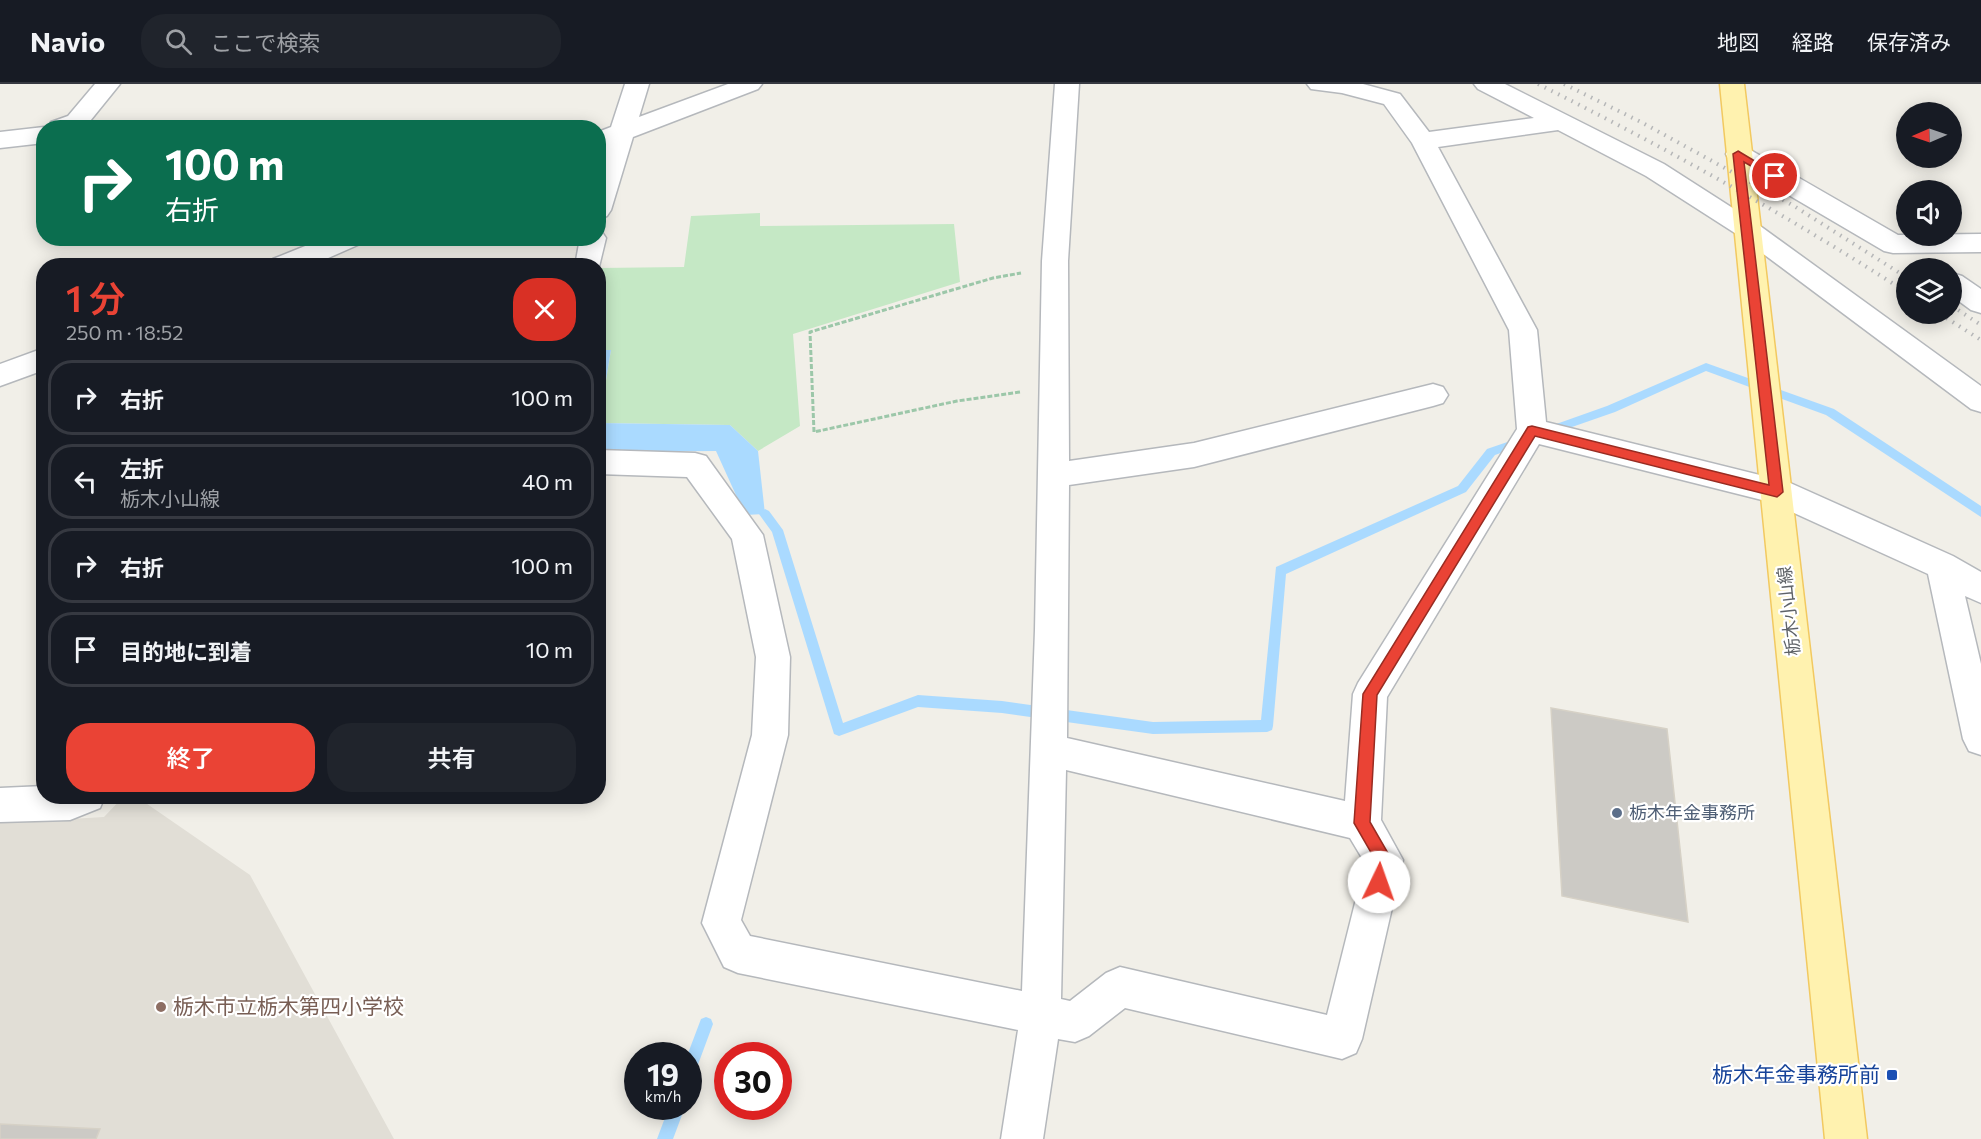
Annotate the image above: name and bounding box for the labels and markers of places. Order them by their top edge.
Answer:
pin [1749,150,1800,201]
place label: 栃木年金事務所 [1629,801,1755,823]
marker: 栃木年金事務所 [1610,806,1624,820]
place label: 栃木市立栃木第四小学校 [173,993,404,1018]
marker: 栃木市立栃木第四小学校 [154,1000,168,1014]
place label: 栃木年金事務所前 [1712,1061,1880,1086]
marker: 栃木年金事務所前 [1885,1068,1899,1082]

